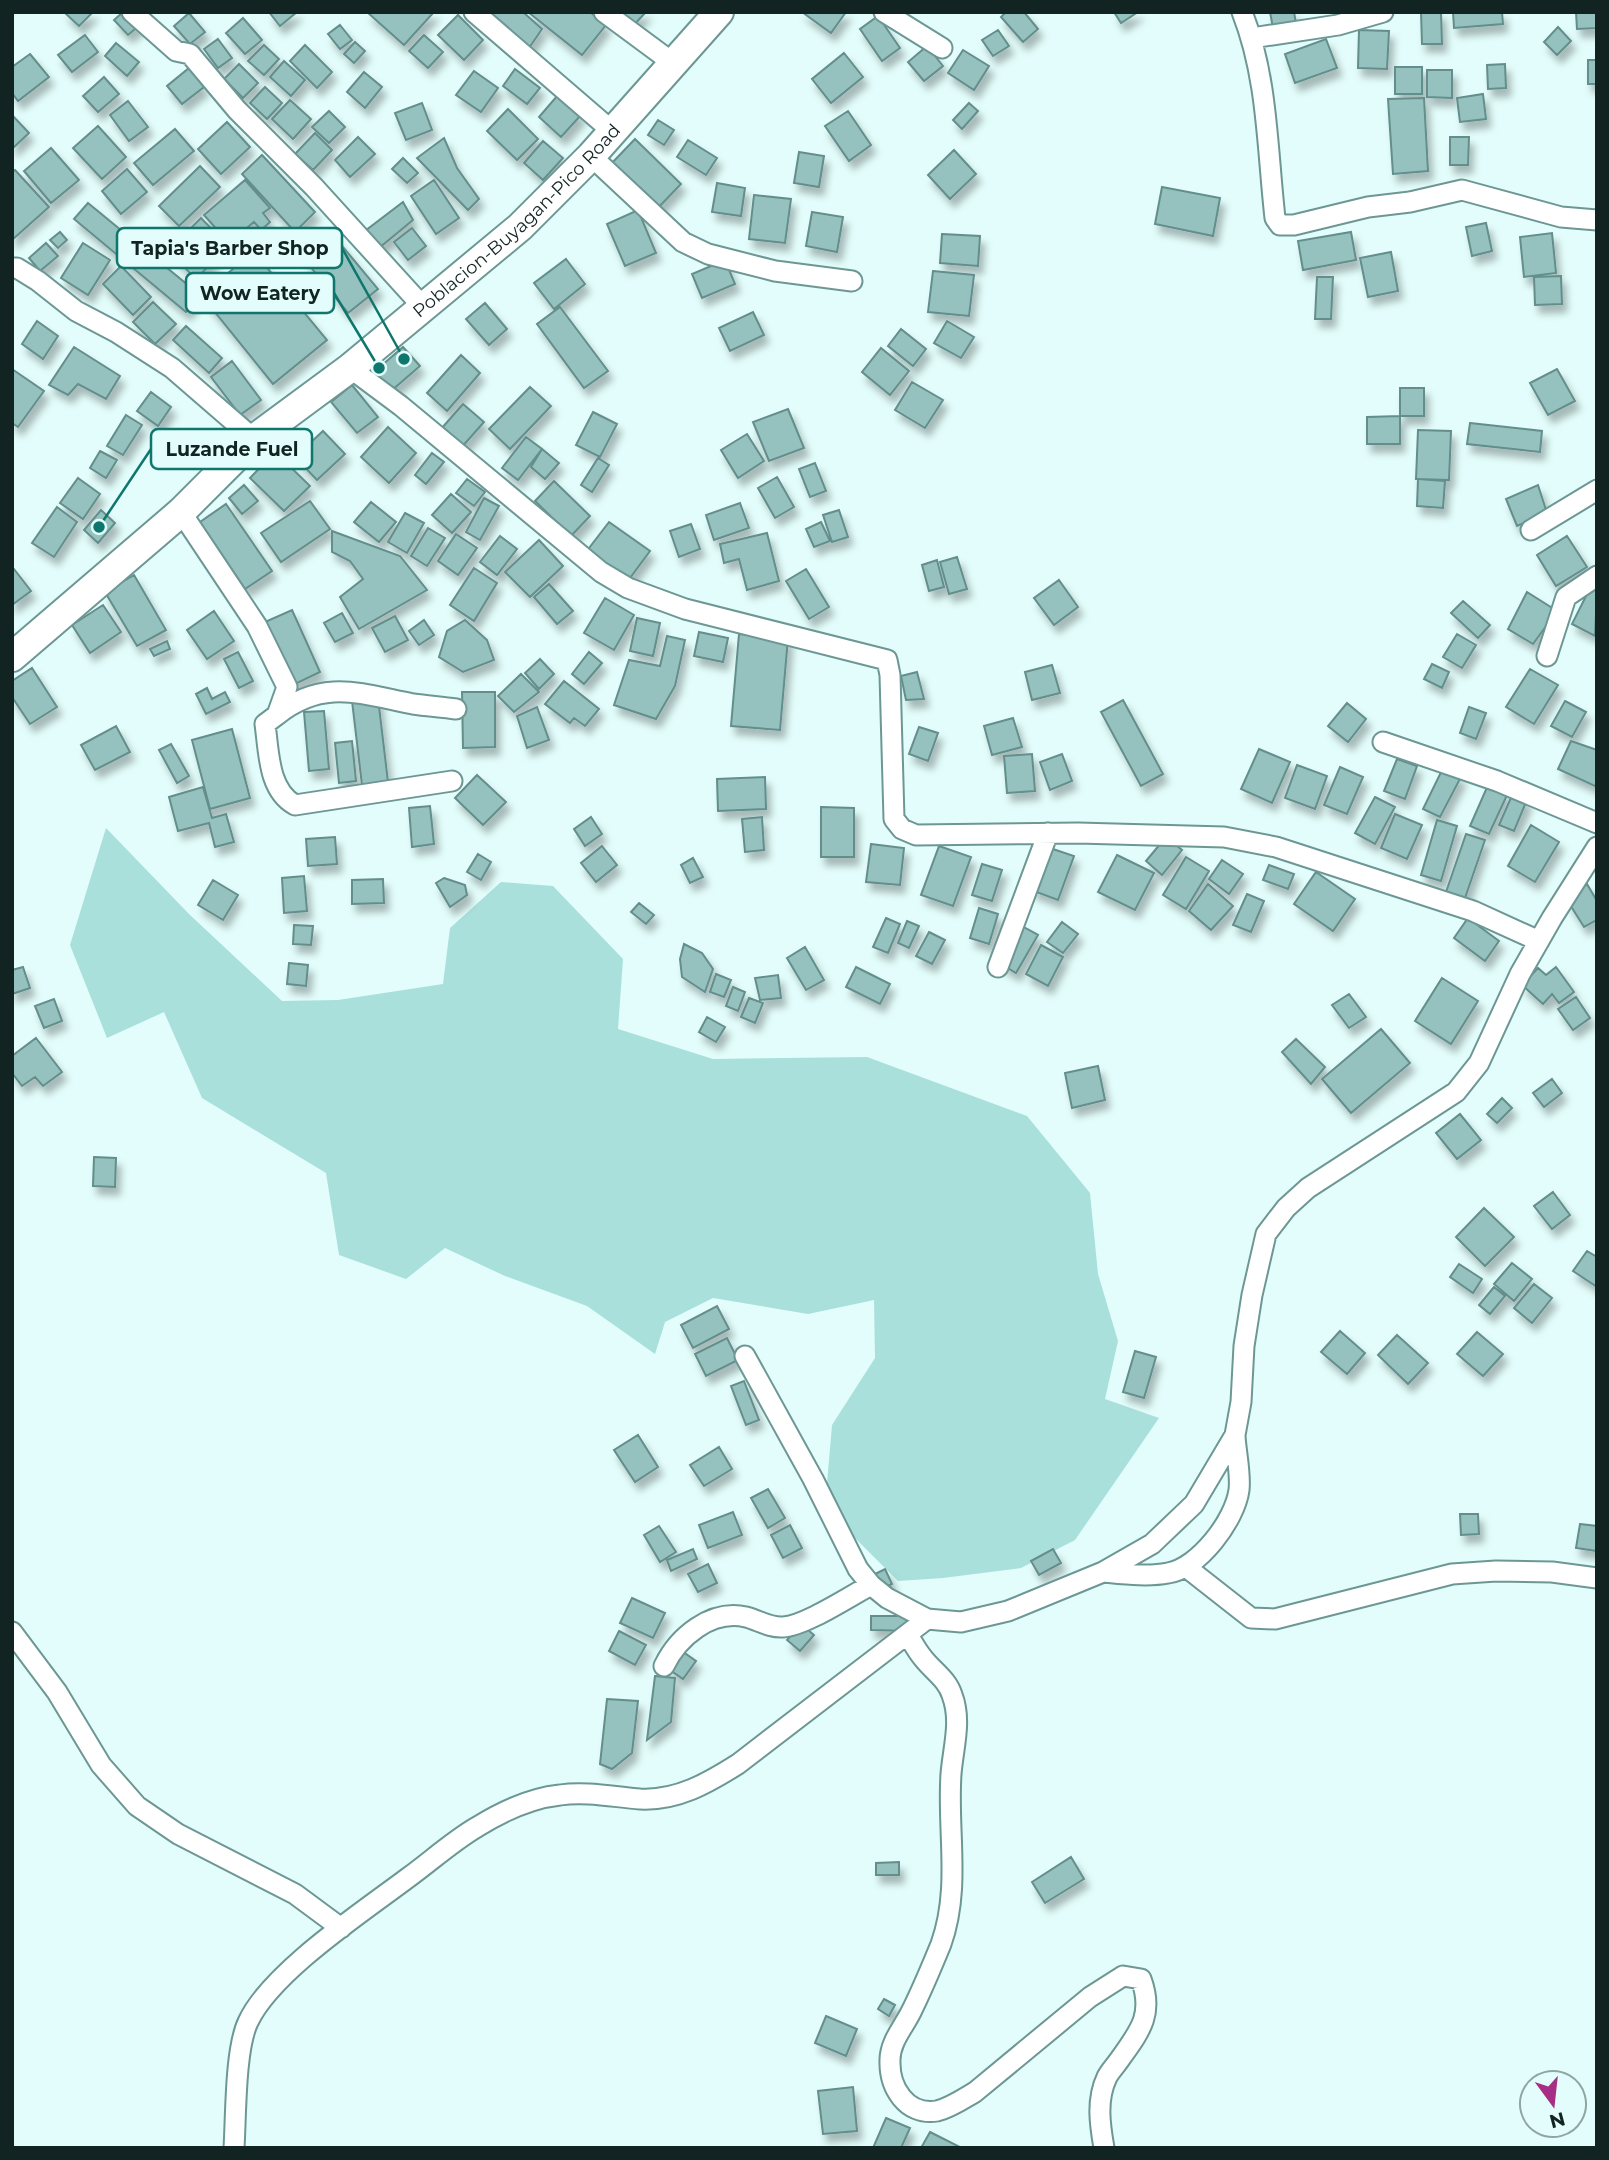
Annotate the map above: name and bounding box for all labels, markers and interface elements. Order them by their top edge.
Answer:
street label: Poblacion-Buyagan-Pico Road [408,119,625,322]
callout: Tapia's Barber Shop [117,228,342,268]
text: Tapia's Barber Shop [131,237,329,260]
callout: Wow Eatery [186,273,334,313]
text: Wow Eatery [200,282,321,305]
callout: Luzande Fuel [151,429,312,469]
text: Luzande Fuel [166,438,298,461]
north arrow [1518,2069,1588,2139]
text: N [1547,2107,1568,2133]

